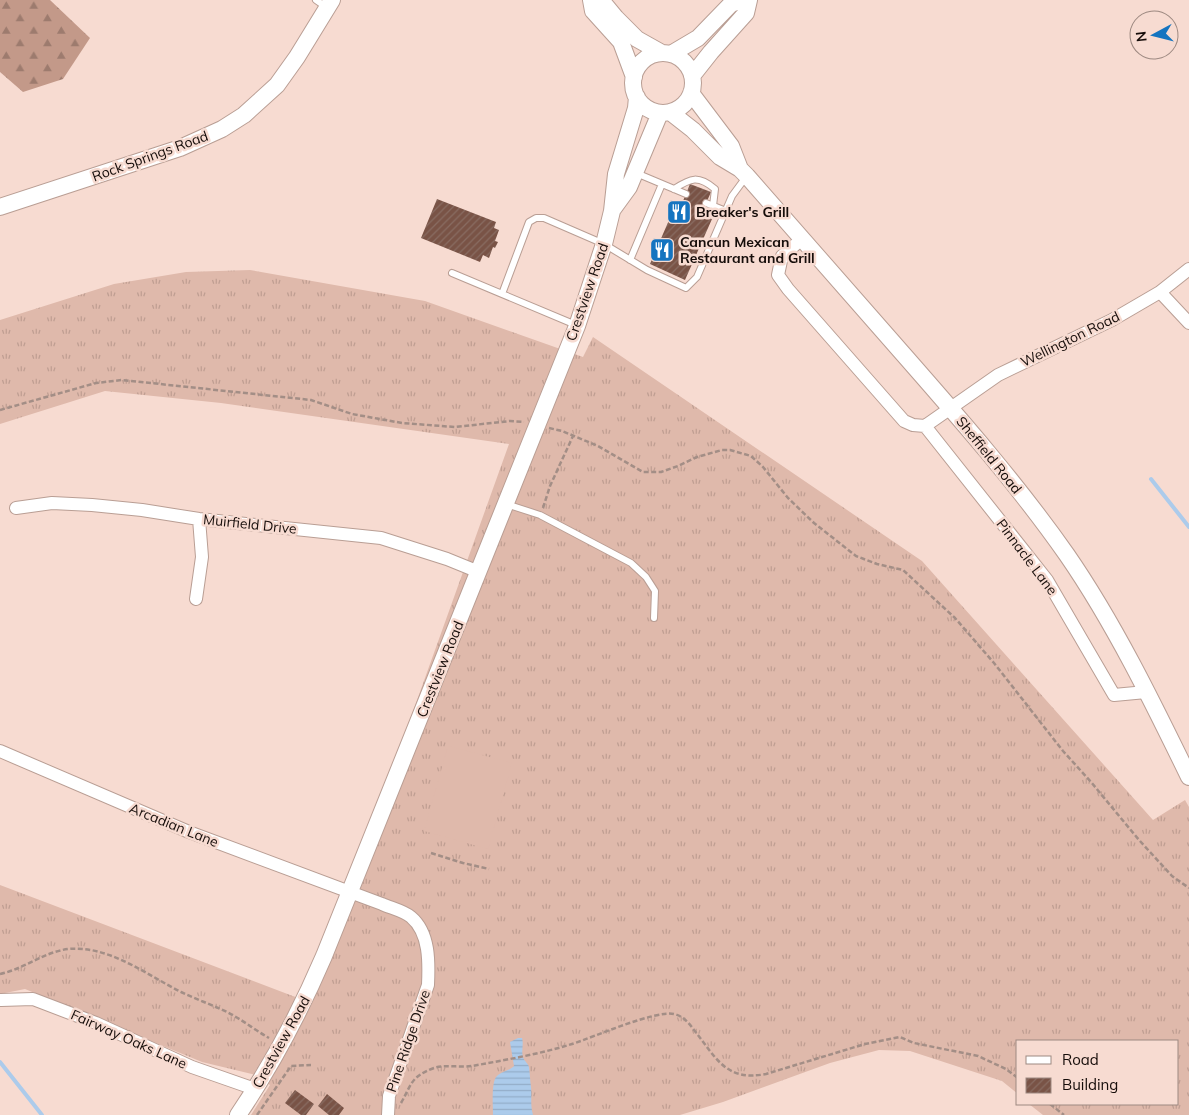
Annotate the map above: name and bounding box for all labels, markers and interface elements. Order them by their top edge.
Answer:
north arrow [1129,10,1179,60]
text: N [1132,30,1151,43]
street label: Rock Springs Road [89,127,211,185]
restaurant icon: Breaker's Grill [666,199,692,225]
place label: Breaker's Grill [696,203,789,221]
place label: Cancun Mexican Restaurant and Grill [680,233,815,267]
restaurant icon: Cancun Mexican Restaurant and Grill [649,237,675,263]
street label: Crestview Road [562,241,612,343]
street label: Wellington Road [1018,307,1122,371]
street label: Sheffield Road [952,413,1026,497]
street label: Muirfield Drive [202,510,298,538]
street label: Pinnacle Lane [993,515,1061,599]
street label: Crestview Road [412,618,468,720]
street label: Arcadian Lane [127,799,221,851]
street label: Pine Ridge Drive [382,988,434,1094]
street label: Crestview Road [248,993,314,1091]
street label: Fairway Oaks Lane [68,1005,190,1073]
legend [1016,1040,1179,1105]
text: Road [1062,1050,1099,1069]
text: Building [1062,1075,1118,1094]

